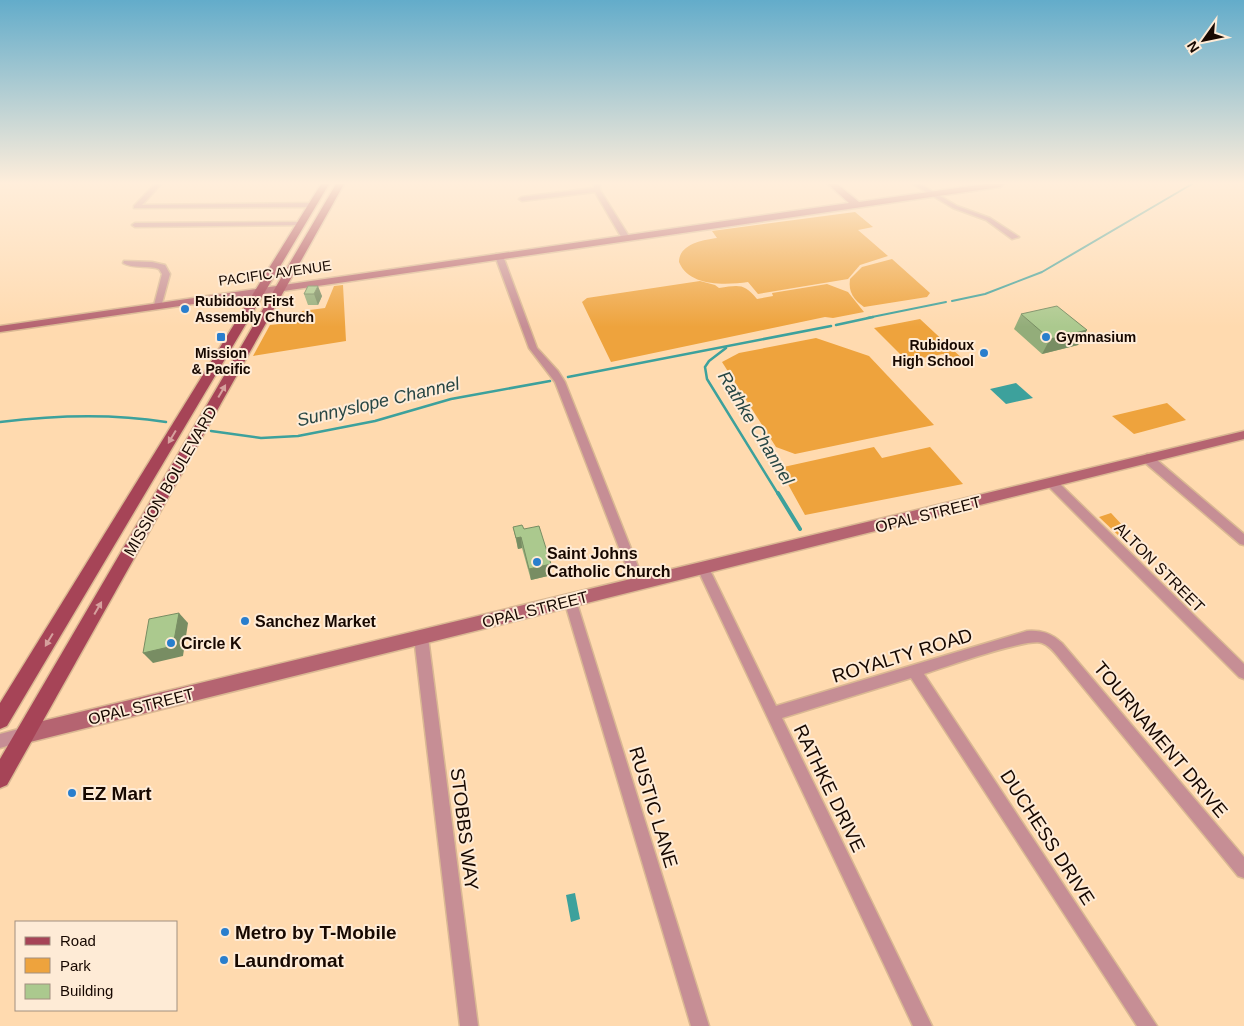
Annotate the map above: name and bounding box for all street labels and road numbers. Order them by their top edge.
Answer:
street label: PACIFIC AVENUE [218,257,332,289]
street label: MISSION BOULEVARD [121,404,220,559]
street label: OPAL STREET [873,493,983,536]
street label: ALTON STREET [1111,519,1208,616]
street label: OPAL STREET [480,588,590,631]
street label: ROYALTY ROAD [829,624,975,687]
street label: TOURNAMENT DRIVE [1089,657,1232,821]
street label: OPAL STREET [86,685,196,728]
street label: RATHKE DRIVE [790,721,869,855]
street label: RUSTIC LANE [625,744,682,870]
street label: DUCHESS DRIVE [996,766,1099,909]
street label: STOBBS WAY [447,767,482,892]

